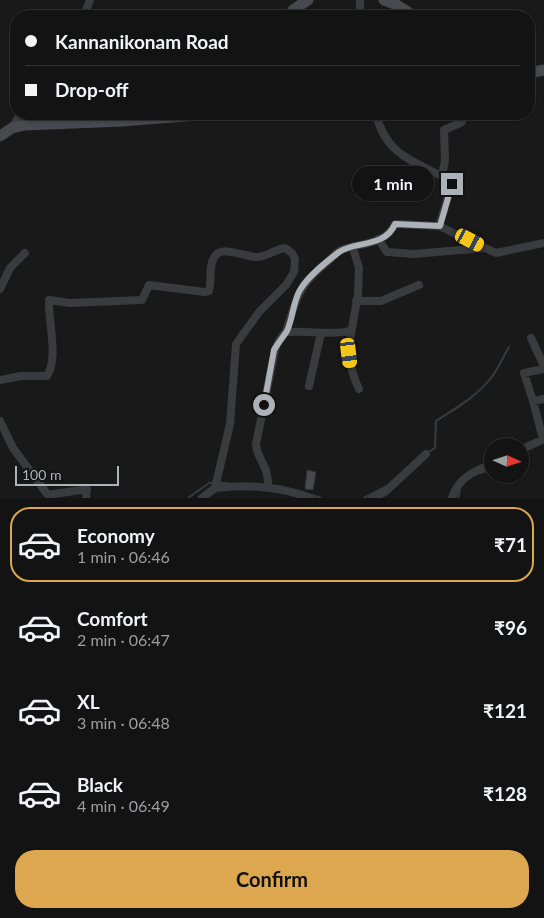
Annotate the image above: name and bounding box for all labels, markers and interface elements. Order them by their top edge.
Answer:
text: Kannanikonam Road [55,30,229,53]
text: Drop-off [55,78,129,101]
callout: 1 min [352,166,434,202]
route end [441,173,463,195]
text: 1 min [373,174,413,193]
car [453,227,486,253]
car [339,337,358,369]
route start [253,394,275,416]
north arrow [484,438,529,482]
map controls [484,438,529,483]
scale bar [15,463,119,486]
text: 100 m [22,466,61,483]
icon: car [17,522,62,567]
text: Economy [77,524,155,547]
text: ₹71 [494,533,527,556]
text: 1 min · 06:46 [77,547,170,566]
icon: car [17,605,62,650]
text: Comfort [77,607,148,630]
text: ₹96 [494,616,527,639]
text: 2 min · 06:47 [77,630,170,649]
icon: car [17,688,62,733]
text: XL [77,690,100,713]
text: ₹121 [483,699,527,722]
text: 3 min · 06:48 [77,713,170,732]
icon: car [17,771,62,816]
text: Black [77,773,123,796]
text: ₹128 [483,782,527,805]
text: 4 min · 06:49 [77,796,170,815]
button: Confirm [15,850,529,908]

